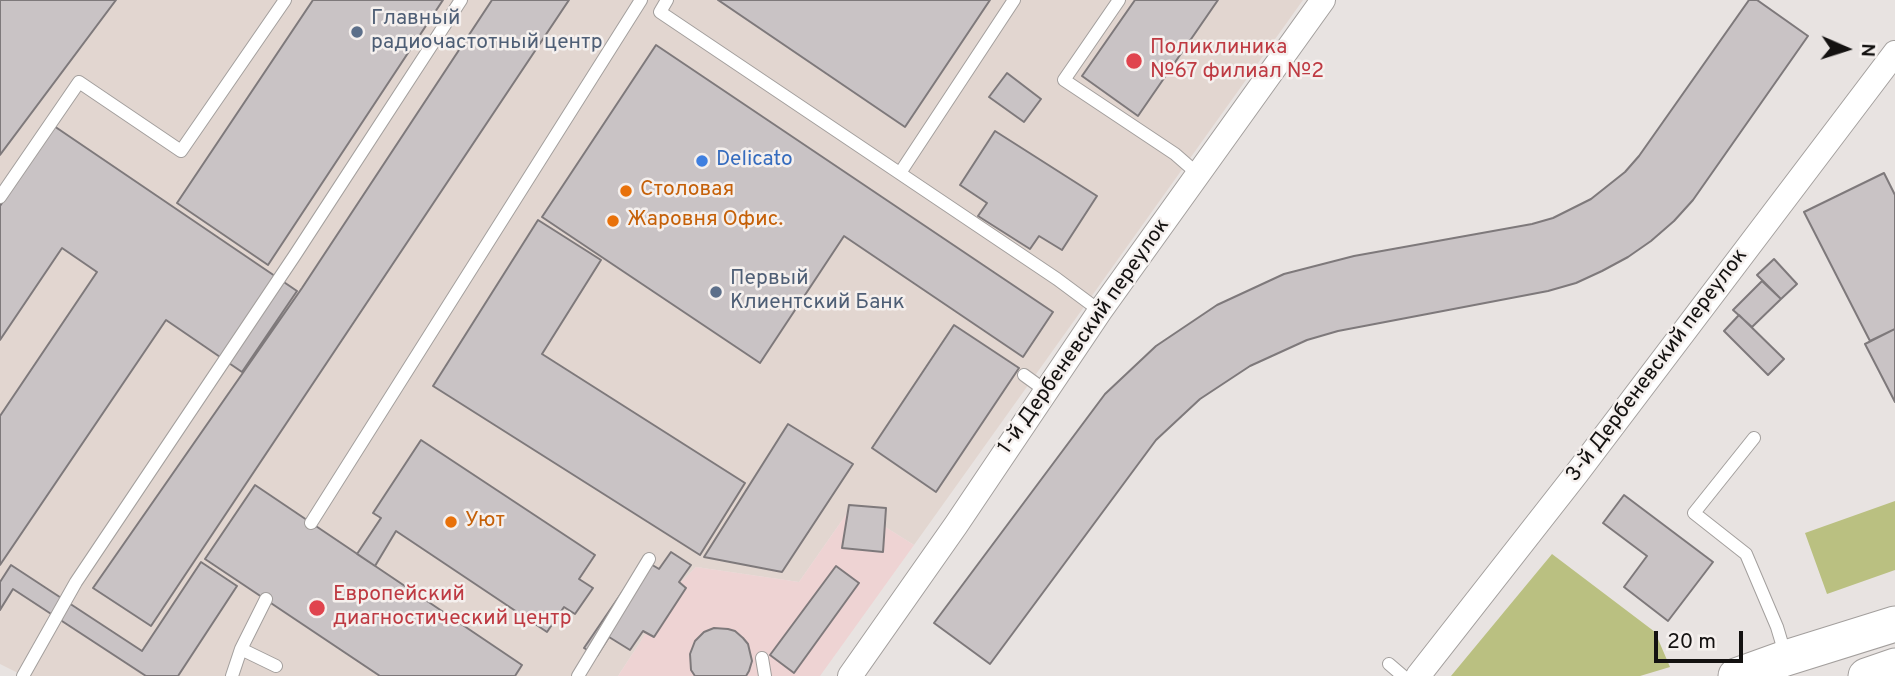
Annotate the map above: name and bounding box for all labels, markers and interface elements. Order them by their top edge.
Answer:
place label: Главный радиочастотный центр [371,7,603,57]
north arrow [1811,14,1881,84]
marker: Главный радиочастотный центр [349,24,365,40]
place label: Поликлиника №67 филиал №2 [1150,36,1324,86]
text: N [1855,43,1879,58]
marker: Поликлиника №67 филиал №2 [1124,51,1144,71]
place label: Delicato [716,148,793,174]
marker: Delicato [694,153,710,169]
place label: Столовая [640,178,734,204]
marker: Столовая [618,183,634,199]
place label: Жаровня Офис. [627,208,783,234]
marker: Жаровня Офис. [605,213,621,229]
street label: 1-й Дербеневский переулок [994,214,1176,460]
street label: 3-й Дербеневский переулок [1562,244,1754,488]
place label: Первый Клиентский Банк [730,267,905,317]
marker: Первый Клиентский Банк [708,284,724,300]
place label: Уют [465,509,505,535]
marker: Уют [443,514,459,530]
place label: Европейский диагностический центр [333,583,572,633]
marker: Европейский диагностический центр [307,598,327,618]
scale bar [1657,616,1746,660]
text: 20 m [1667,629,1716,656]

